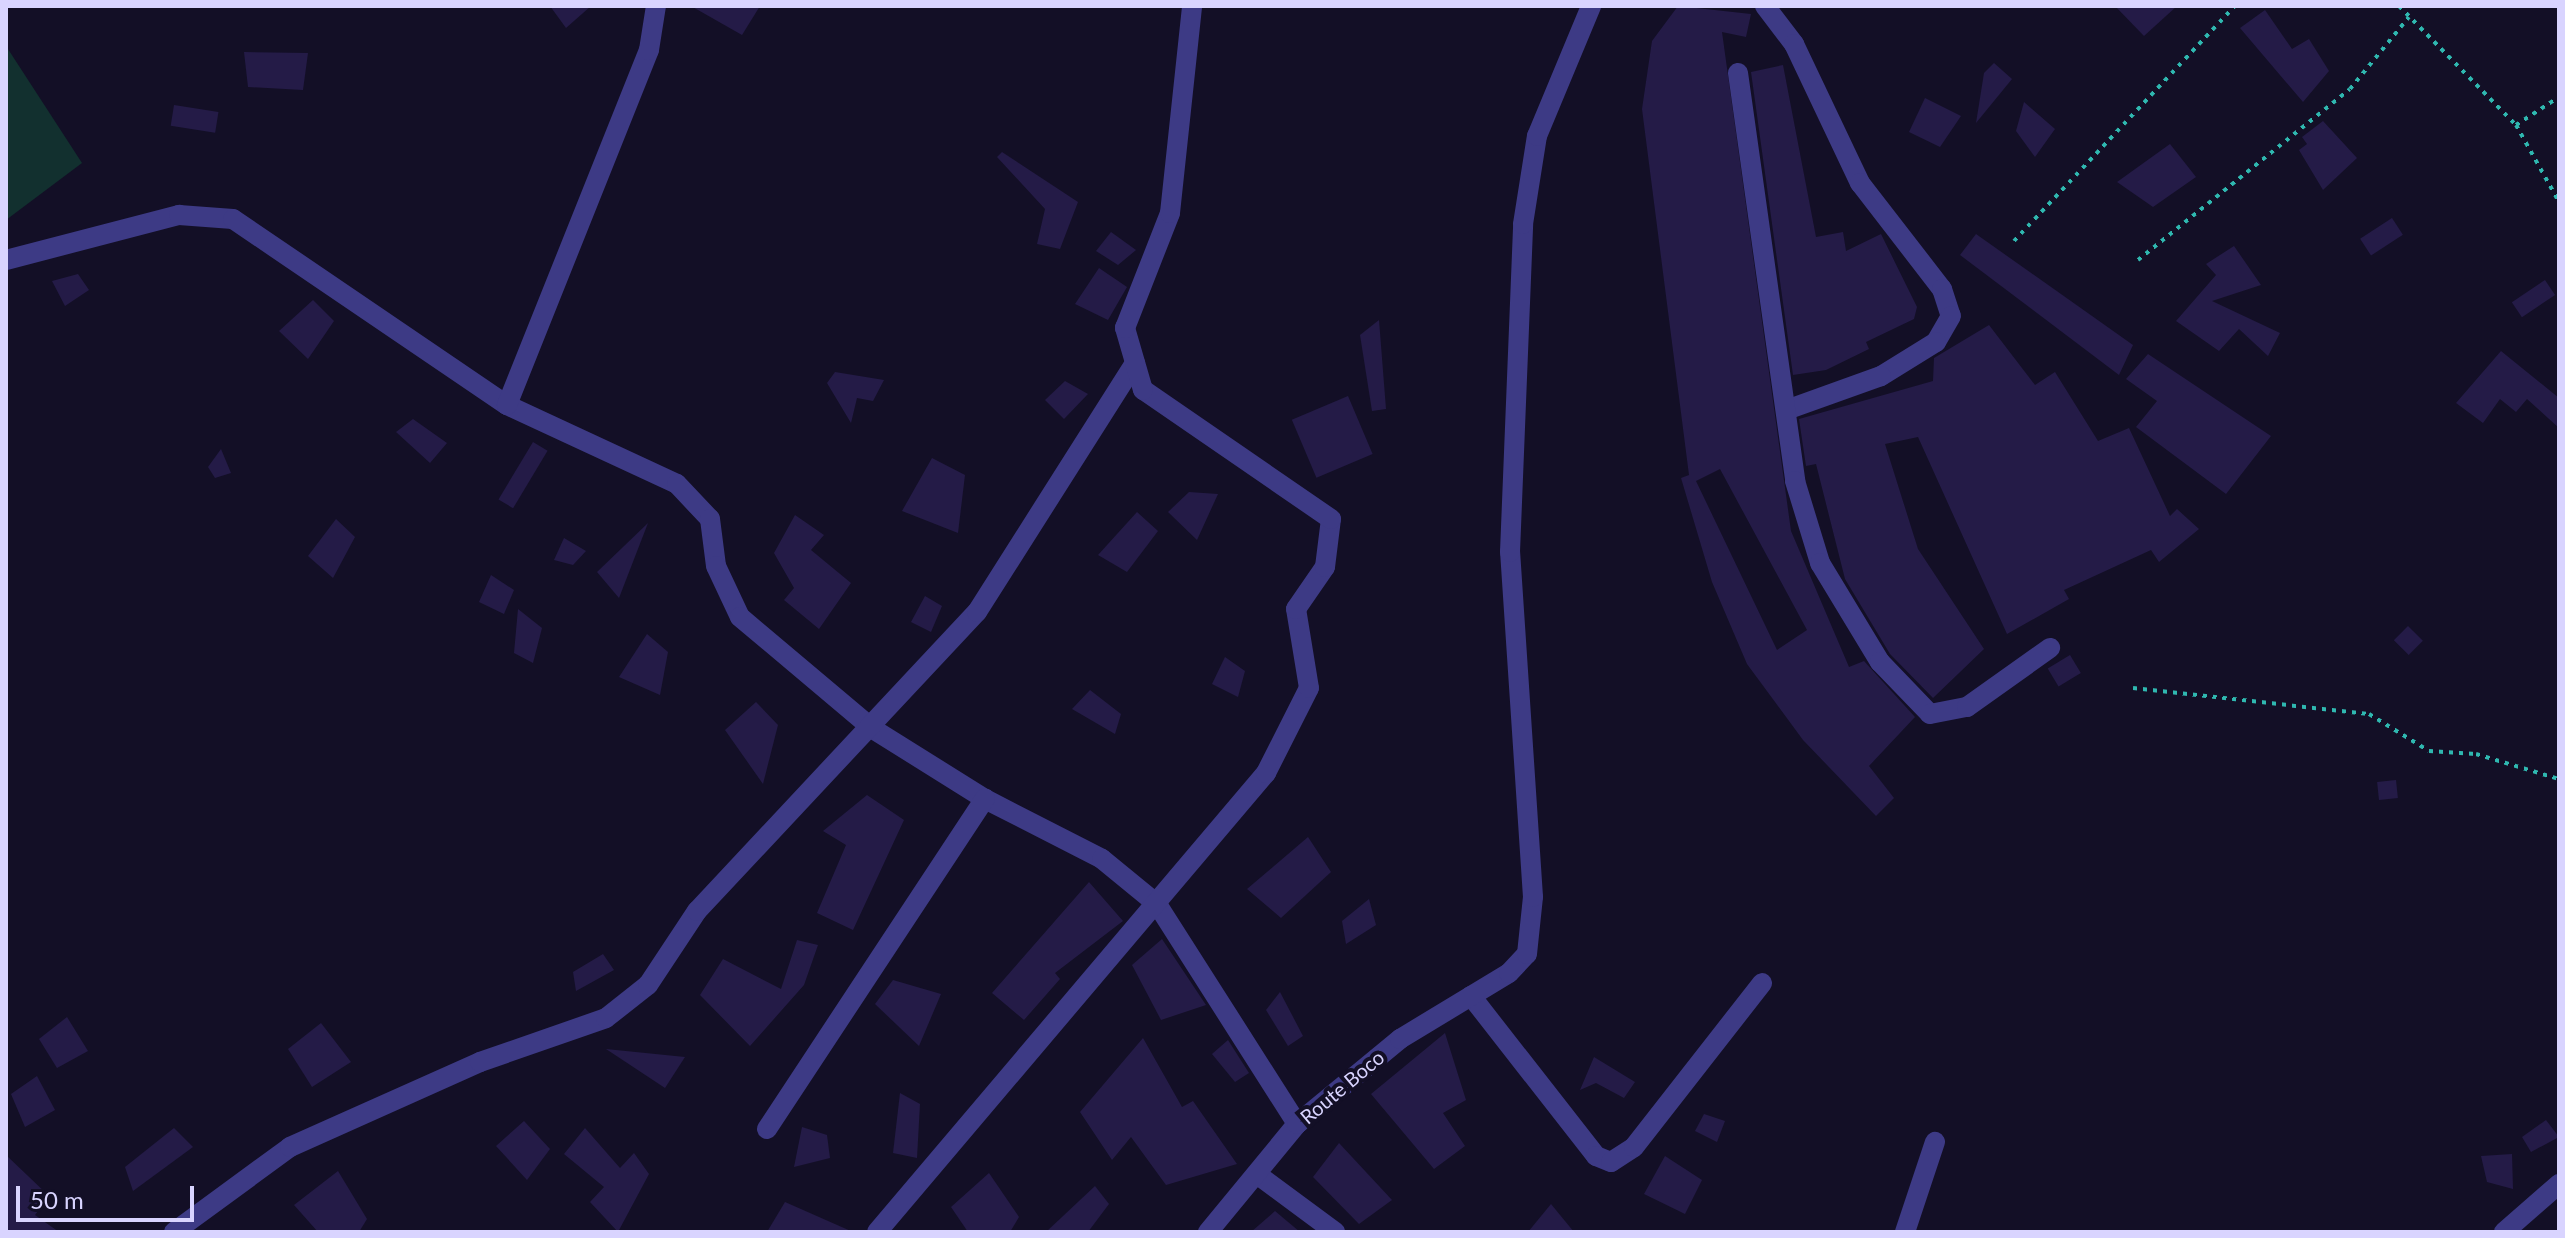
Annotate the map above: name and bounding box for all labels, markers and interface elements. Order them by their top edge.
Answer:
street label: Route Boco [1295,1045,1389,1129]
scale bar [20,1170,198,1220]
text: 50 m [30,1185,84,1214]

